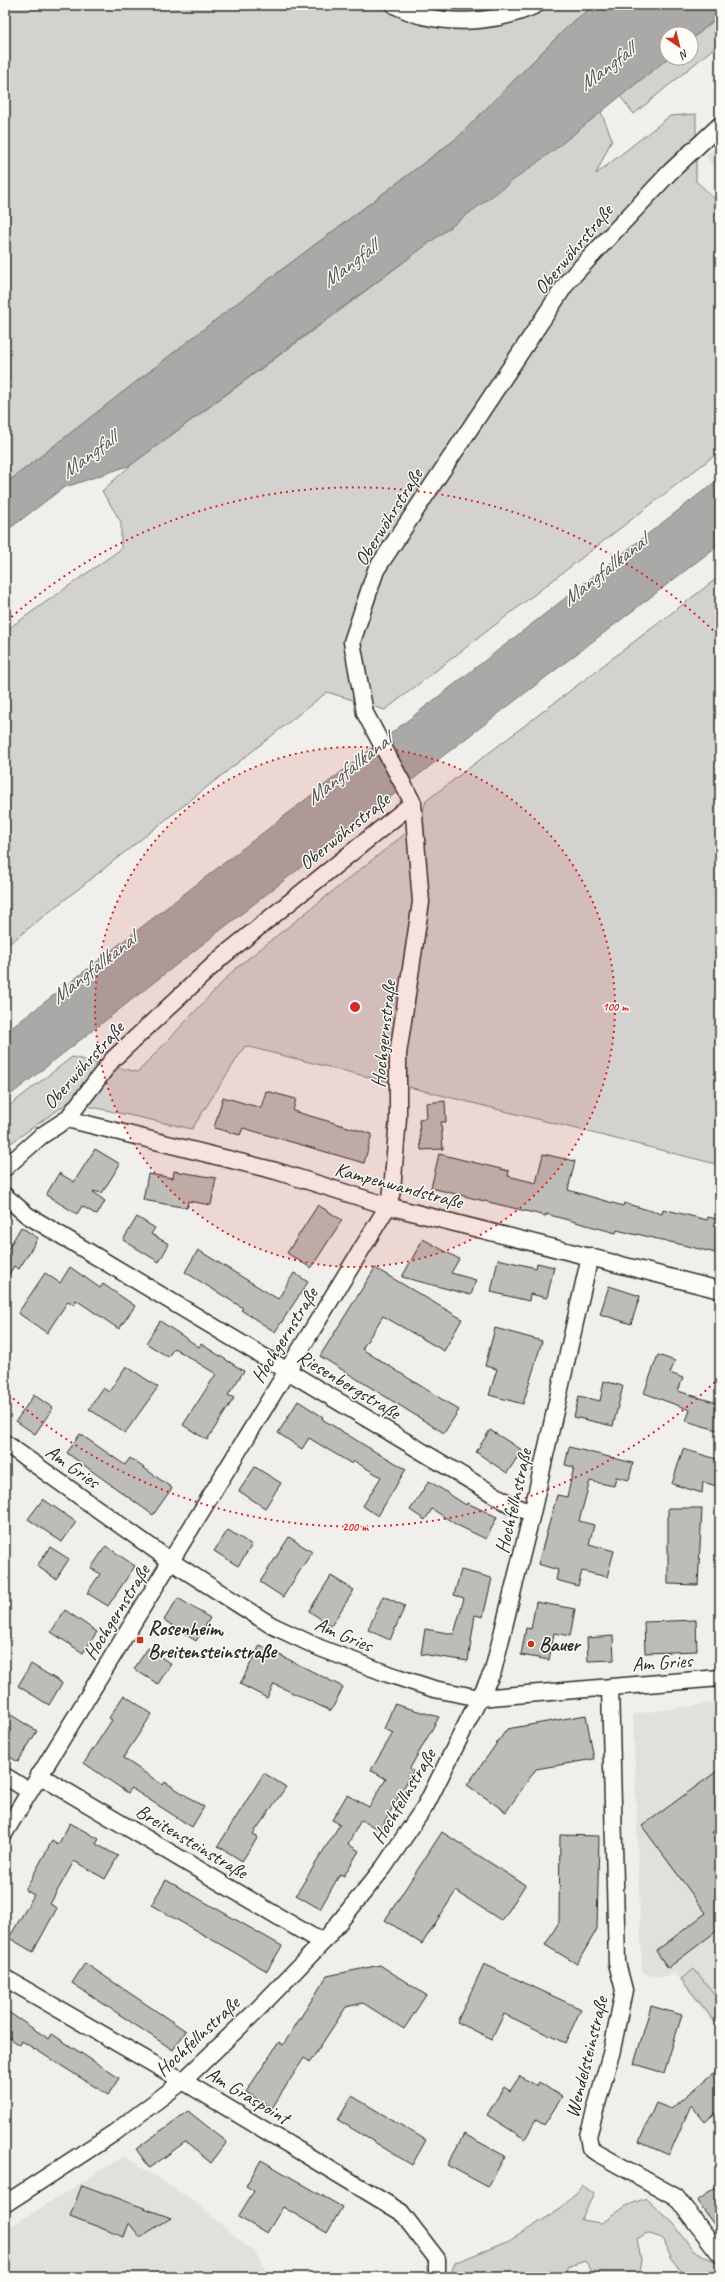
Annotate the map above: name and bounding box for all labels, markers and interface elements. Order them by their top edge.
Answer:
north arrow [659,26,699,66]
water label: Mangfall [573,34,644,96]
text: N [676,47,692,63]
street label: Oberwöhrstraße [528,198,619,300]
water label: Mangfall [316,231,387,293]
water label: Mangfall [55,422,126,484]
street label: Oberwöhrstraße [349,463,429,571]
water label: Mangfallkanal [556,525,657,611]
water label: Mangfallkanal [300,724,401,810]
street label: Oberwöhrstraße [294,786,396,876]
water label: Mangfallkanal [45,923,146,1009]
street label: Hochgernstraße [365,978,402,1089]
text: 100 m [602,999,629,1015]
centre of rings [348,1000,362,1014]
street label: Oberwöhrstraße [37,1015,130,1115]
street label: Kampenwandstraße [332,1156,467,1215]
street label: Hochgernstraße [245,1282,324,1388]
street label: Riesenbergstraße [293,1344,406,1426]
street label: Am Gries [41,1439,106,1495]
street label: Hochfellnstraße [489,1445,538,1556]
text: 200 m [342,1519,369,1535]
street label: Hochgernstraße [77,1559,156,1665]
street label: Am Gries [311,1611,378,1659]
place label: Rosenheim, Breitensteinstraße [148,1616,278,1664]
place label: Bauer [539,1632,582,1657]
marker: Rosenheim, Breitensteinstraße [135,1635,145,1645]
marker: Bauer [526,1639,536,1649]
street label: Am Gries [631,1648,695,1677]
street label: Hochfellnstraße [365,1743,442,1848]
street label: Breitensteinstraße [131,1798,253,1885]
street label: Hochfellnstraße [150,1990,246,2082]
street label: Wendelsteinstraße [559,1993,614,2120]
street label: Am Graspoint [202,2061,297,2132]

